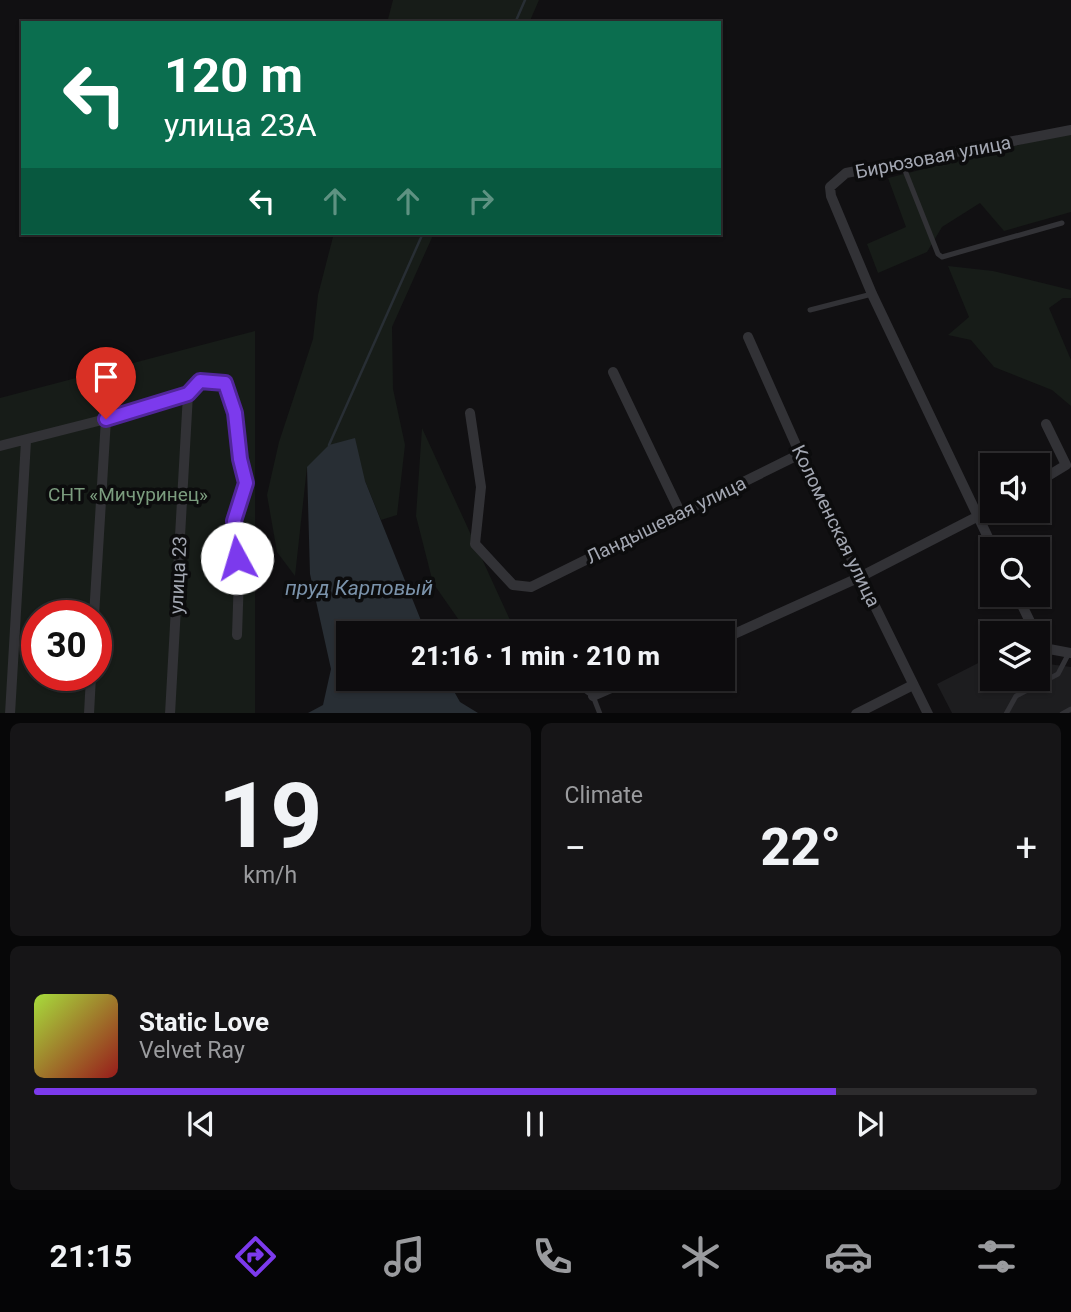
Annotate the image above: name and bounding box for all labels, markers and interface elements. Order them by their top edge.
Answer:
text: 120 m [164,47,303,104]
icon: left [49,49,140,140]
text: улица 23А [164,106,317,144]
street label: Бирюзовая улица [853,131,1013,183]
icon: left [243,182,281,220]
icon: ahead [316,182,354,220]
icon: ahead [389,182,427,220]
icon: right [462,182,500,220]
pin [76,347,136,419]
icon: arrive [87,358,125,396]
street label: Коломенская улица [787,441,885,611]
map controls [980,453,1050,691]
button: sound [980,453,1050,523]
street label: Ландышевая улица [582,471,750,569]
park label: СНТ «Мичуринец» [48,483,208,506]
position arrow [200,521,274,595]
street label: улица 23 [164,535,192,615]
button: search [980,537,1050,607]
water label: пруд Карповый [285,576,433,600]
speed limit sign: 30 [21,600,112,691]
button: layers [980,621,1050,691]
text: 21:16 · 1 min · 210 m [411,641,660,671]
text: 19 [218,763,322,869]
text: Climate [565,782,643,809]
text: 22° [761,817,841,878]
text: − [565,826,586,870]
text: + [1015,826,1037,870]
text: km/h [243,862,297,889]
text: Static Love [139,1007,269,1037]
text: Velvet Ray [139,1037,245,1064]
icon: previous [182,1105,220,1143]
icon: pause [516,1105,554,1143]
icon: next [851,1105,889,1143]
icon: directions [231,1232,280,1281]
icon: music [380,1232,429,1281]
icon: phone [528,1232,577,1281]
icon: climate [676,1232,725,1281]
icon: car [824,1232,873,1281]
icon: filters [972,1232,1021,1281]
text: 21:15 [50,1237,132,1275]

